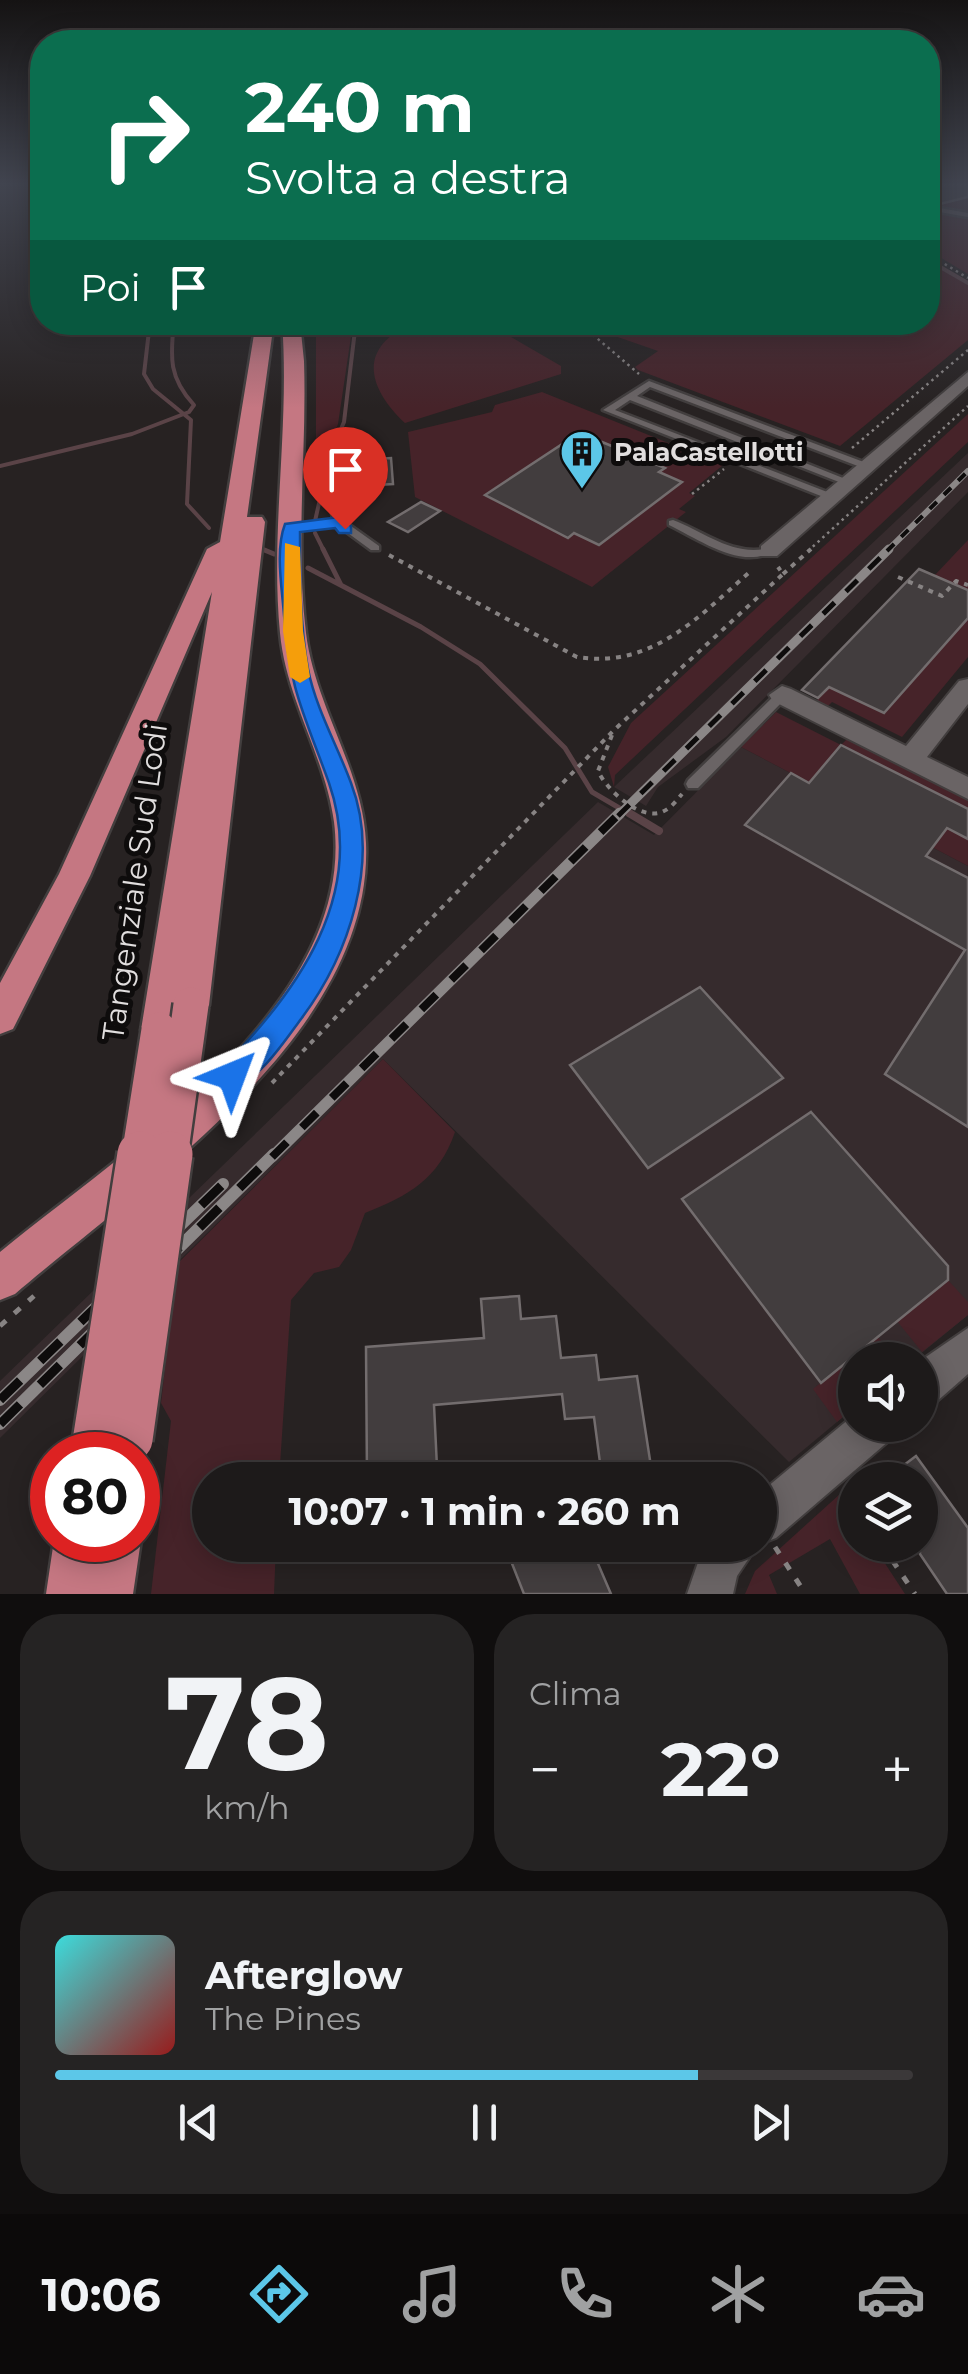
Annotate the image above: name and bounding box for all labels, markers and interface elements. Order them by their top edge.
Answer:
text: 240 m [245,64,475,150]
icon: right [80,70,210,200]
text: Svolta a destra [245,150,571,205]
icon: arrive [161,260,216,315]
text: Poi [80,264,141,311]
pin [303,427,388,530]
building icon: PalaCastellotti [559,429,605,490]
place label: PalaCastellotti [614,437,804,467]
icon: arrive [318,442,373,497]
street label: Tangenziale Sud Lodi [94,721,175,1043]
position arrow [180,1024,284,1128]
map controls [838,1342,938,1562]
button: sound [838,1342,938,1442]
speed limit sign: 80 [30,1432,160,1562]
button: layers [838,1462,938,1562]
text: 10:07 · 1 min · 260 m [288,1488,681,1535]
text: 78 [165,1643,329,1802]
text: Clima [529,1674,622,1713]
text: 22° [661,1723,781,1815]
text: − [529,1736,561,1803]
text: + [881,1736,913,1803]
text: km/h [204,1788,290,1827]
text: Afterglow [205,1952,403,1999]
text: The Pines [205,1999,361,2038]
icon: previous [171,2095,226,2150]
icon: pause [457,2095,512,2150]
icon: next [743,2095,798,2150]
icon: directions [244,2259,314,2329]
icon: music [397,2259,467,2329]
icon: phone [550,2259,620,2329]
icon: climate [703,2259,773,2329]
icon: car [856,2259,926,2329]
text: 10:06 [42,2267,161,2322]

